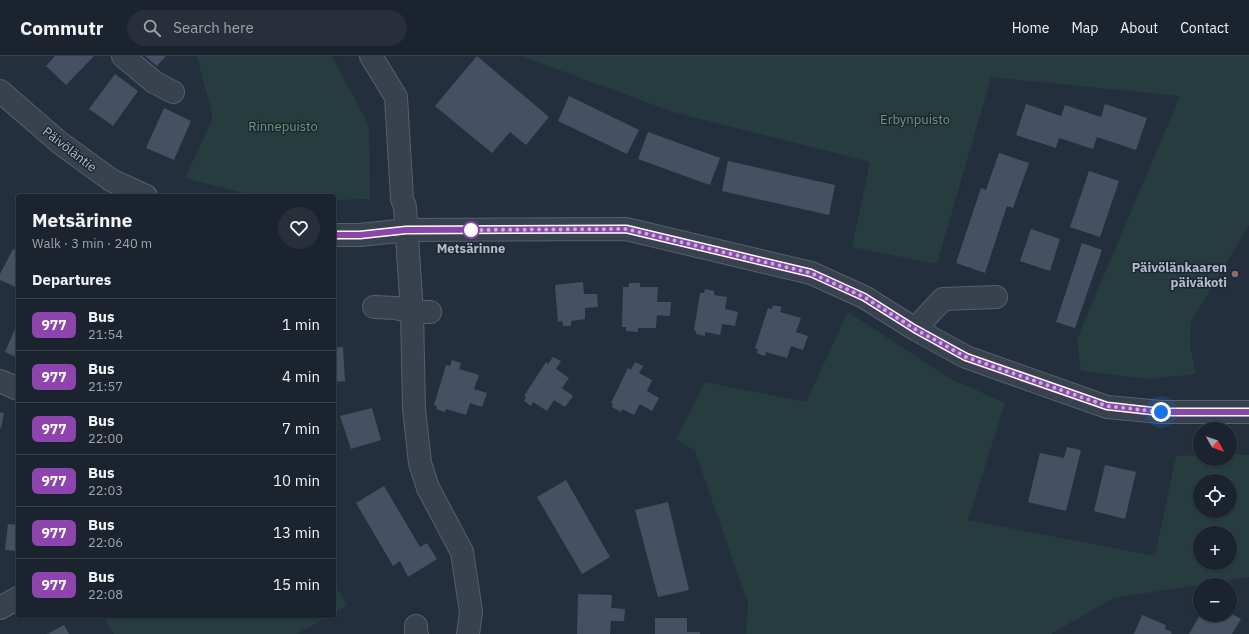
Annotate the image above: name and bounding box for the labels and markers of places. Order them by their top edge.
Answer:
marker: Metsärinne [462,221,480,239]
place label: Metsärinne [437,240,505,257]
place label: Päivölänkaaren päiväkoti [1132,259,1227,291]
marker: Päivölänkaaren päiväkoti [1230,269,1240,279]

